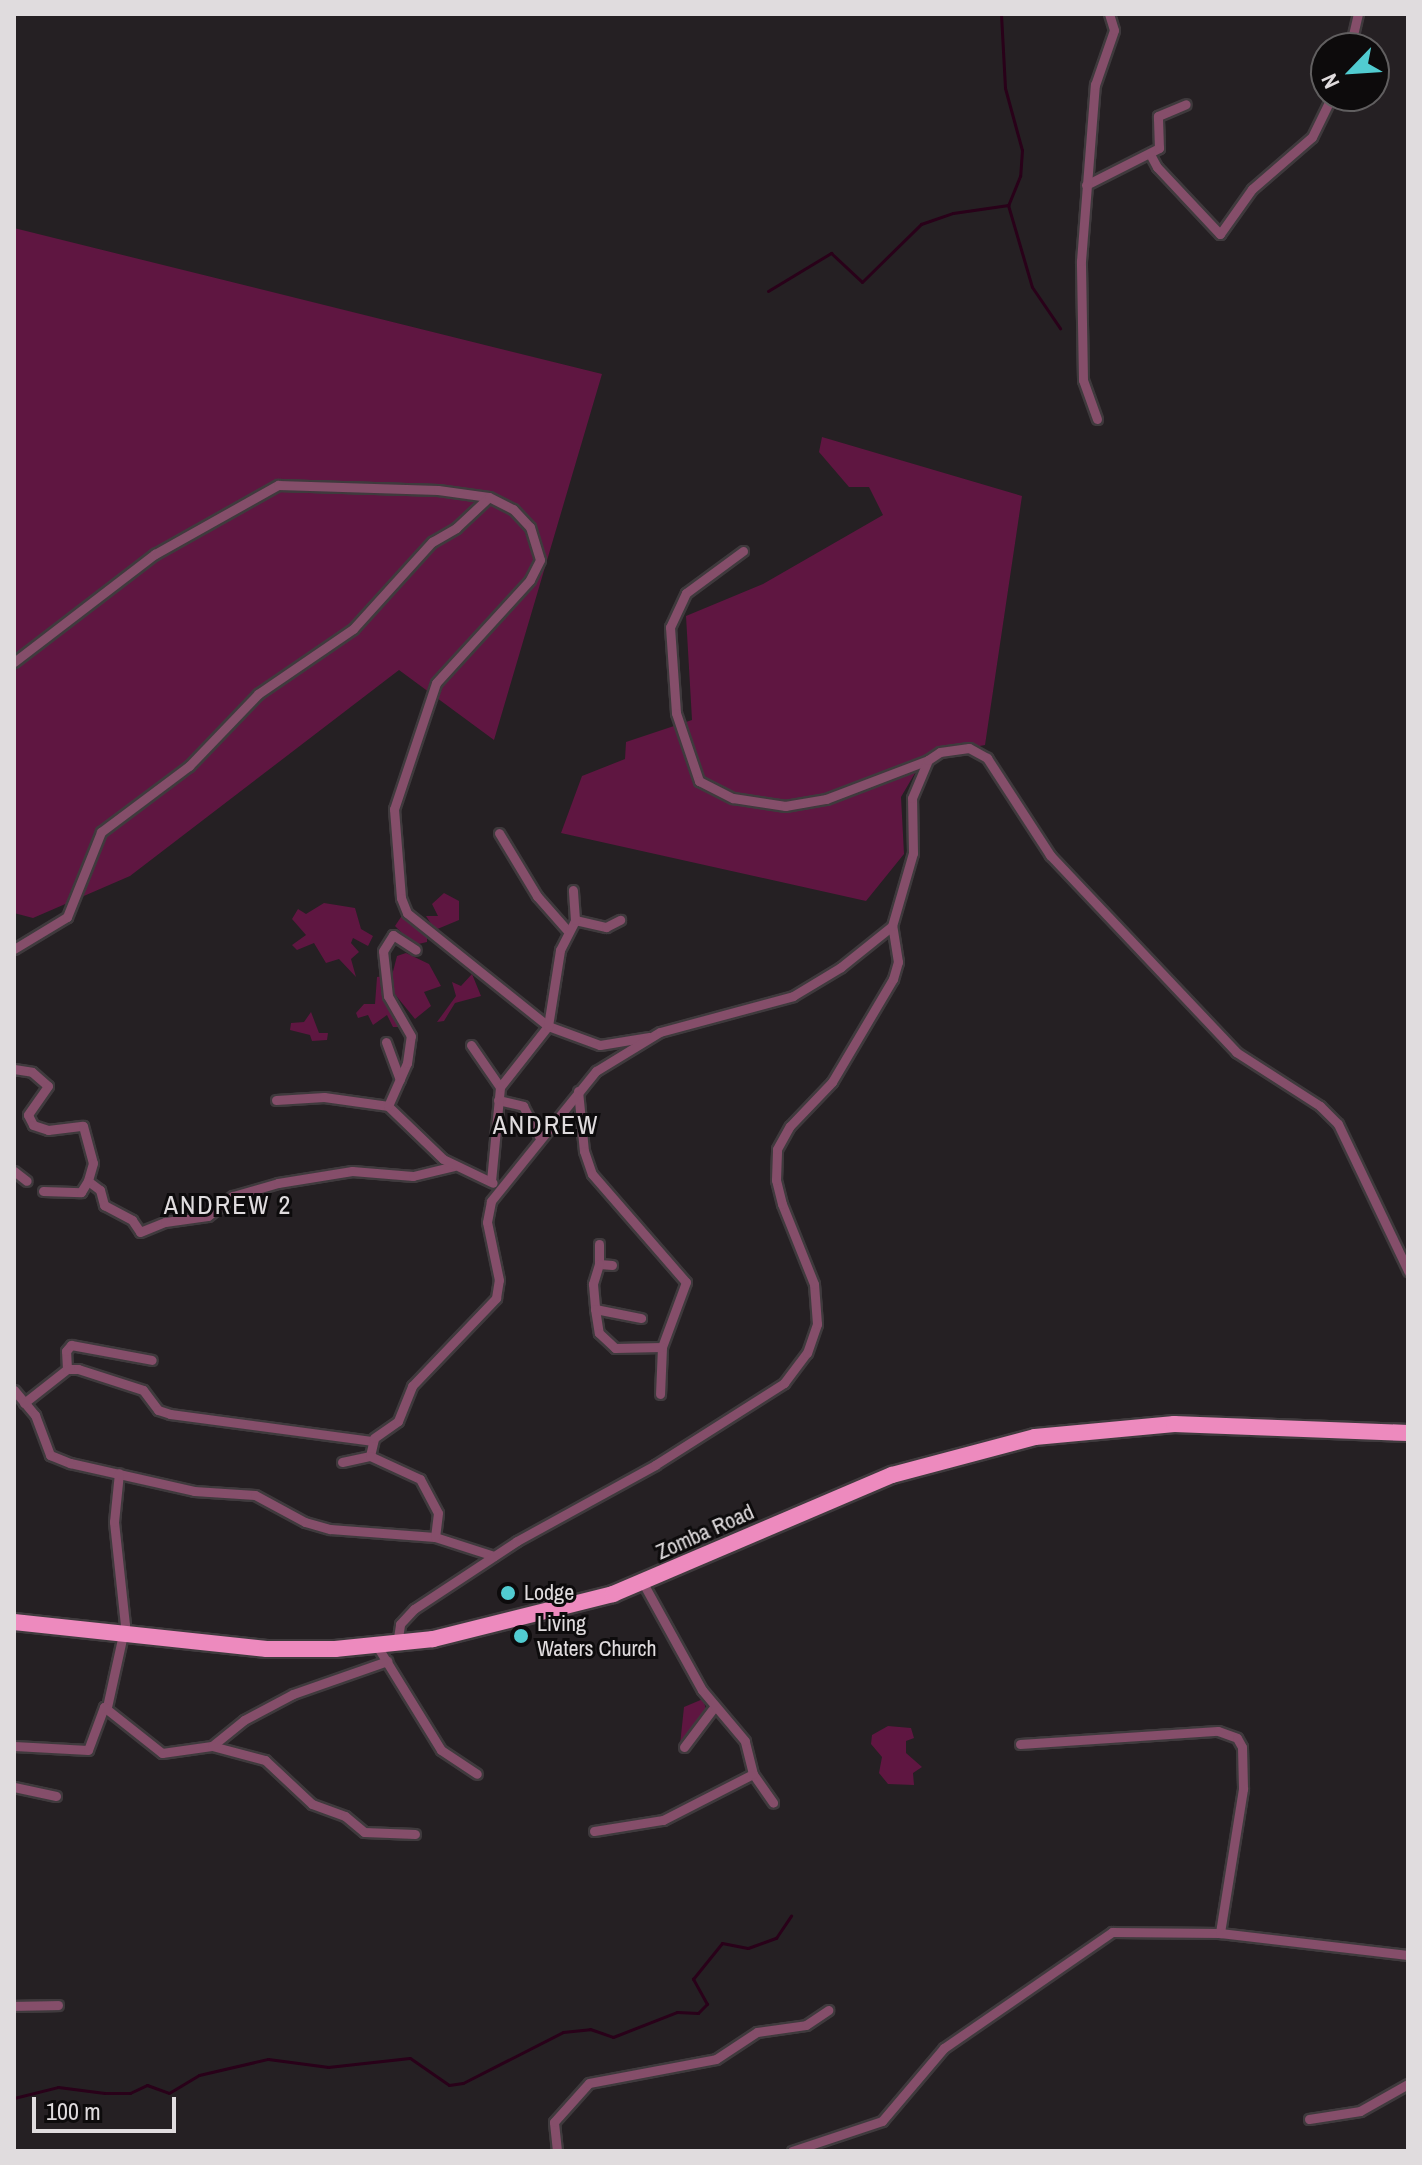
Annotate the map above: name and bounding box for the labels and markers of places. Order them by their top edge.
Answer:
place label: Lodge [524,1580,574,1606]
marker: Lodge [499,1584,517,1602]
place label: Living Waters Church [537,1610,657,1662]
marker: Living Waters Church [512,1627,530,1645]

